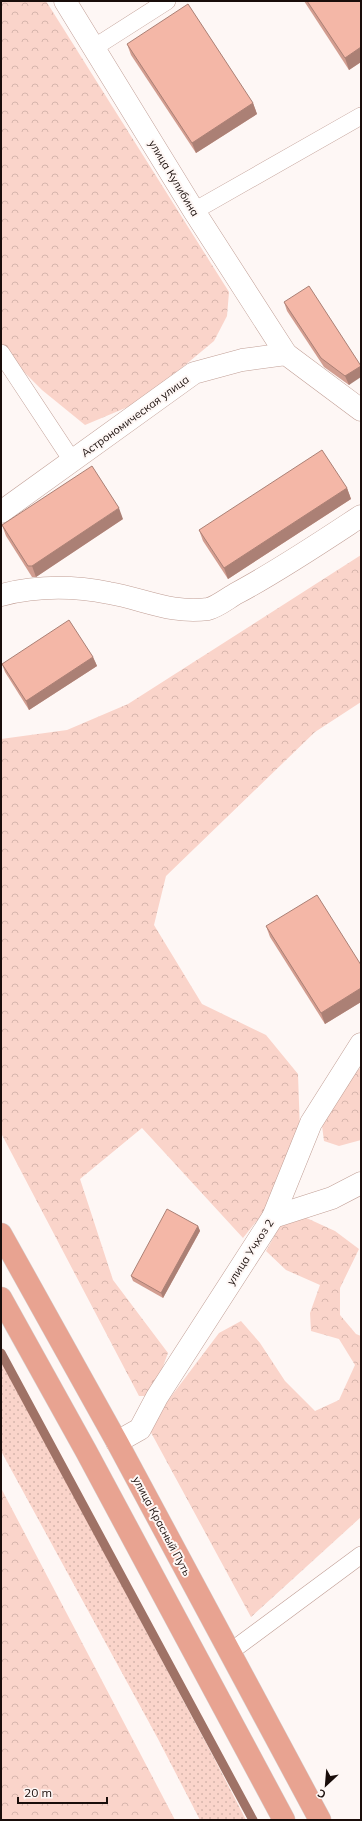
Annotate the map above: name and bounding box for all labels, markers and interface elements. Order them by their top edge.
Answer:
street label: улица Кулибина [146,137,202,219]
street label: Астрономическая улица [78,372,192,460]
street label: улица Учхоз 2 [224,1216,277,1288]
street label: улица Красный Путь [130,1474,194,1578]
north arrow [306,1765,346,1805]
scale bar [18,1779,107,1805]
text: 20 m [24,1785,52,1800]
text: С [315,1786,328,1802]

